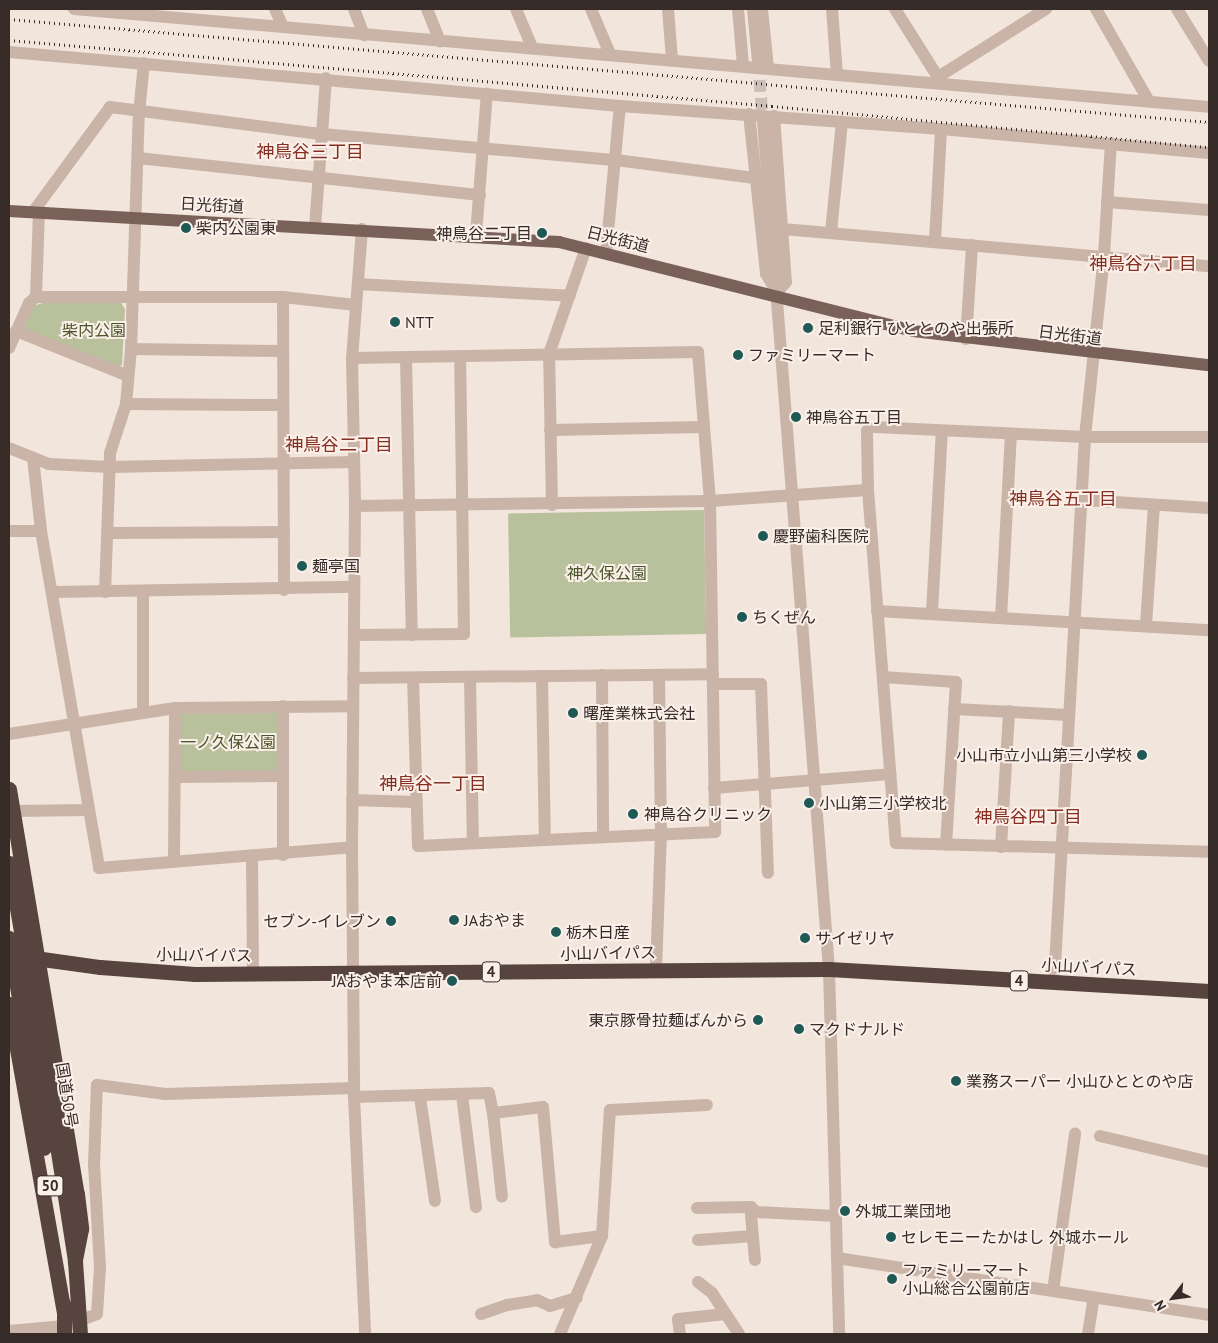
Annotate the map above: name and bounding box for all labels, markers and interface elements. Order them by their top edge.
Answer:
district label: 神鳥谷三丁目 [256,141,364,163]
street label: 日光街道 [180,194,244,216]
place label: 柴内公園東 [196,218,276,238]
marker: 柴内公園東 [180,222,192,234]
street label: 日光街道 [585,222,651,256]
place label: 神鳥谷二丁目 [436,223,532,243]
marker: 神鳥谷二丁目 [536,227,548,239]
district label: 神鳥谷六丁目 [1089,253,1197,275]
place label: NTT [405,312,434,332]
marker: NTT [389,316,401,328]
place label: 足利銀行 ひととのや出張所 [818,318,1014,338]
park label: 柴内公園 [62,320,126,340]
marker: 足利銀行 ひととのや出張所 [802,322,814,334]
street label: 日光街道 [1037,322,1103,348]
place label: ファミリーマート [748,345,876,365]
marker: ファミリーマート [732,349,744,361]
place label: 神鳥谷五丁目 [806,407,902,427]
marker: 神鳥谷五丁目 [790,411,802,423]
district label: 神鳥谷二丁目 [285,434,393,456]
district label: 神鳥谷五丁目 [1009,488,1117,510]
place label: 慶野歯科医院 [773,526,869,546]
marker: 慶野歯科医院 [757,530,769,542]
place label: 麺亭国 [312,556,360,576]
marker: 麺亭国 [296,560,308,572]
park label: 神久保公園 [567,563,647,583]
place label: ちくぜん [752,607,816,627]
marker: ちくぜん [736,611,748,623]
place label: 曙産業株式会社 [583,703,695,723]
marker: 曙産業株式会社 [567,707,579,719]
park label: 一ノ久保公園 [180,732,276,752]
place label: 小山市立小山第三小学校 [956,745,1132,765]
marker: 小山市立小山第三小学校 [1136,749,1148,761]
district label: 神鳥谷一丁目 [379,773,487,795]
place label: 小山第三小学校北 [819,793,947,813]
marker: 小山第三小学校北 [803,797,815,809]
place label: 神鳥谷クリニック [644,804,772,824]
district label: 神鳥谷四丁目 [974,806,1082,828]
marker: 神鳥谷クリニック [626,807,640,821]
place label: JAおやま [464,910,526,930]
place label: セブン-イレブン [263,911,381,931]
marker: JAおやま [448,914,460,926]
marker: セブン-イレブン [385,915,397,927]
place label: 栃木日産 [566,922,630,942]
marker: 栃木日産 [550,926,562,938]
place label: サイゼリヤ [815,928,895,948]
marker: サイゼリヤ [799,932,811,944]
street label: 小山バイパス [560,943,656,963]
street label: 小山バイパス [156,945,252,965]
street label: 小山バイパス [1041,955,1137,979]
road number: 4 [481,960,501,984]
road number: 4 [1009,968,1029,994]
place label: JAおやま本店前 [332,971,442,991]
marker: JAおやま本店前 [446,975,458,987]
place label: 東京豚骨拉麺ばんから [588,1010,748,1030]
marker: 東京豚骨拉麺ばんから [752,1014,764,1026]
place label: マクドナルド [809,1019,905,1039]
marker: マクドナルド [793,1023,805,1035]
street label: 国道50号 [52,1061,82,1129]
place label: 業務スーパー 小山ひととのや店 [966,1071,1194,1091]
marker: 業務スーパー 小山ひととのや店 [950,1075,962,1087]
road number: 50 [36,1174,64,1198]
place label: 外城工業団地 [855,1201,951,1221]
marker: 外城工業団地 [839,1205,851,1217]
place label: セレモニーたかはし 外城ホール [901,1227,1129,1247]
marker: セレモニーたかはし 外城ホール [885,1231,897,1243]
place label: ファミリーマート 小山総合公園前店 [902,1260,1030,1298]
marker: ファミリーマート 小山総合公園前店 [886,1273,898,1285]
north arrow [1148,1273,1198,1323]
text: N [1150,1297,1170,1314]

